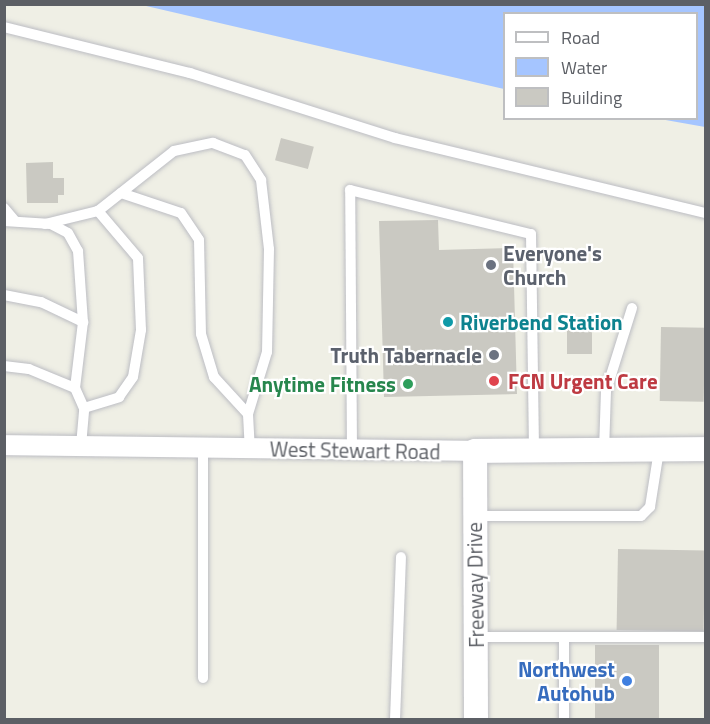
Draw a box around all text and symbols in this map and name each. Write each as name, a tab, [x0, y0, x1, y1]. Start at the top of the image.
legend	[503, 12, 698, 120]
text: Road	[561, 24, 600, 51]
text: Water	[561, 54, 607, 81]
text: Building	[561, 84, 622, 111]
place label: Everyone's Church	[503, 240, 602, 290]
marker: Everyone's Church	[484, 258, 498, 272]
place label: Riverbend Station	[460, 309, 623, 335]
marker: Riverbend Station	[441, 315, 455, 329]
place label: Truth Tabernacle	[330, 342, 482, 368]
marker: Truth Tabernacle	[487, 348, 501, 362]
place label: FCN Urgent Care	[508, 368, 658, 394]
place label: Anytime Fitness	[249, 371, 396, 397]
marker: FCN Urgent Care	[485, 372, 503, 390]
marker: Anytime Fitness	[401, 377, 415, 391]
street label: West Stewart Road	[269, 436, 441, 464]
street label: Freeway Drive	[461, 522, 489, 648]
place label: Northwest Autohub	[518, 656, 615, 706]
marker: Northwest Autohub	[620, 674, 634, 688]

